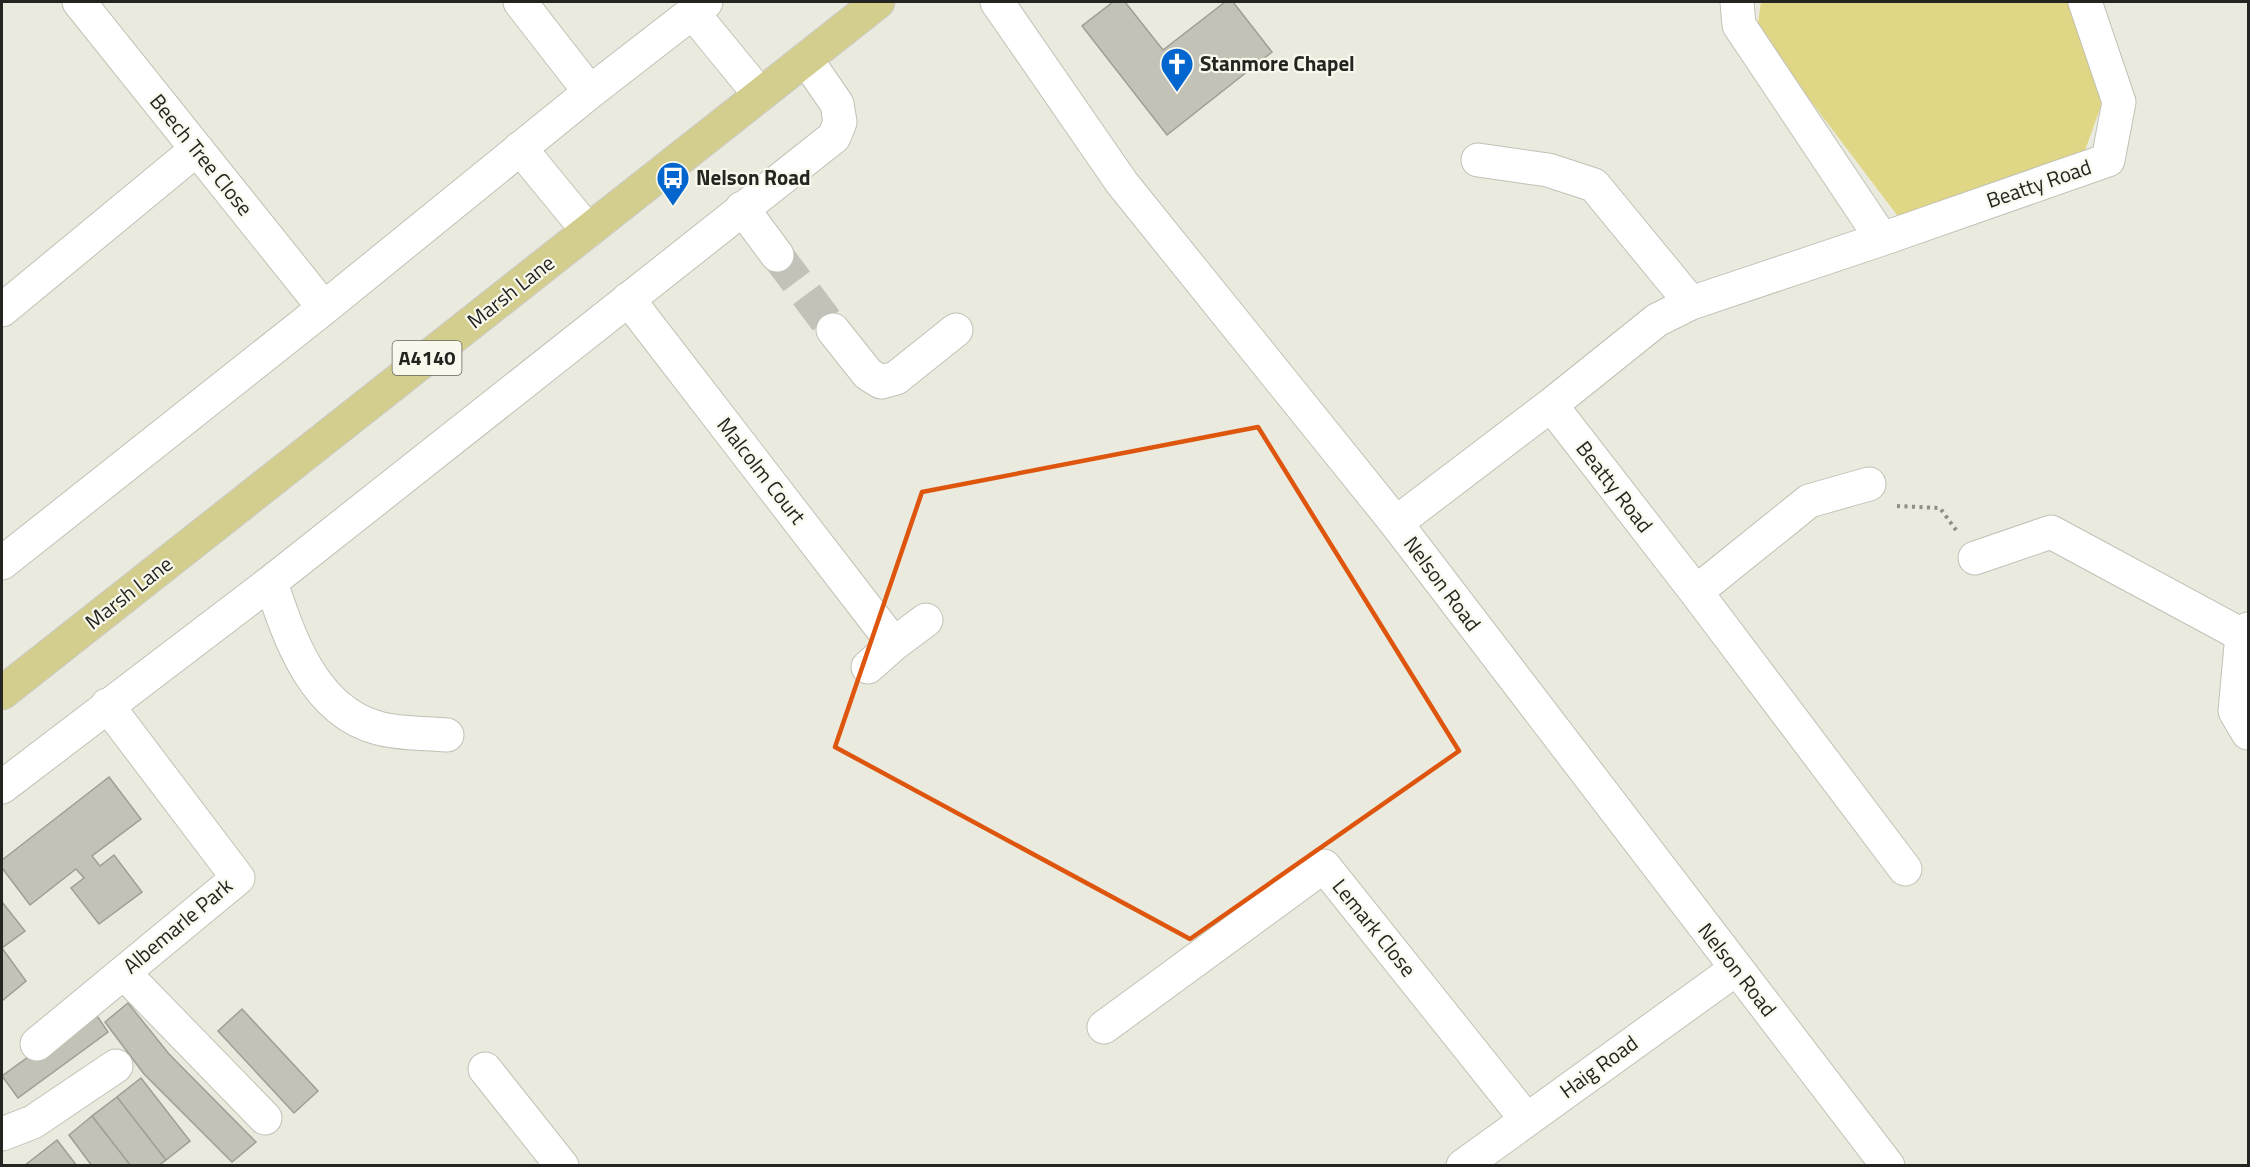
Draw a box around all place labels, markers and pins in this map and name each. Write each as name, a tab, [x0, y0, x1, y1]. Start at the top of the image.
church icon: Stanmore Chapel	[1159, 46, 1195, 93]
place label: Stanmore Chapel	[1200, 47, 1355, 79]
bus stop icon: Nelson Road	[655, 160, 691, 207]
place label: Nelson Road	[696, 161, 810, 193]

